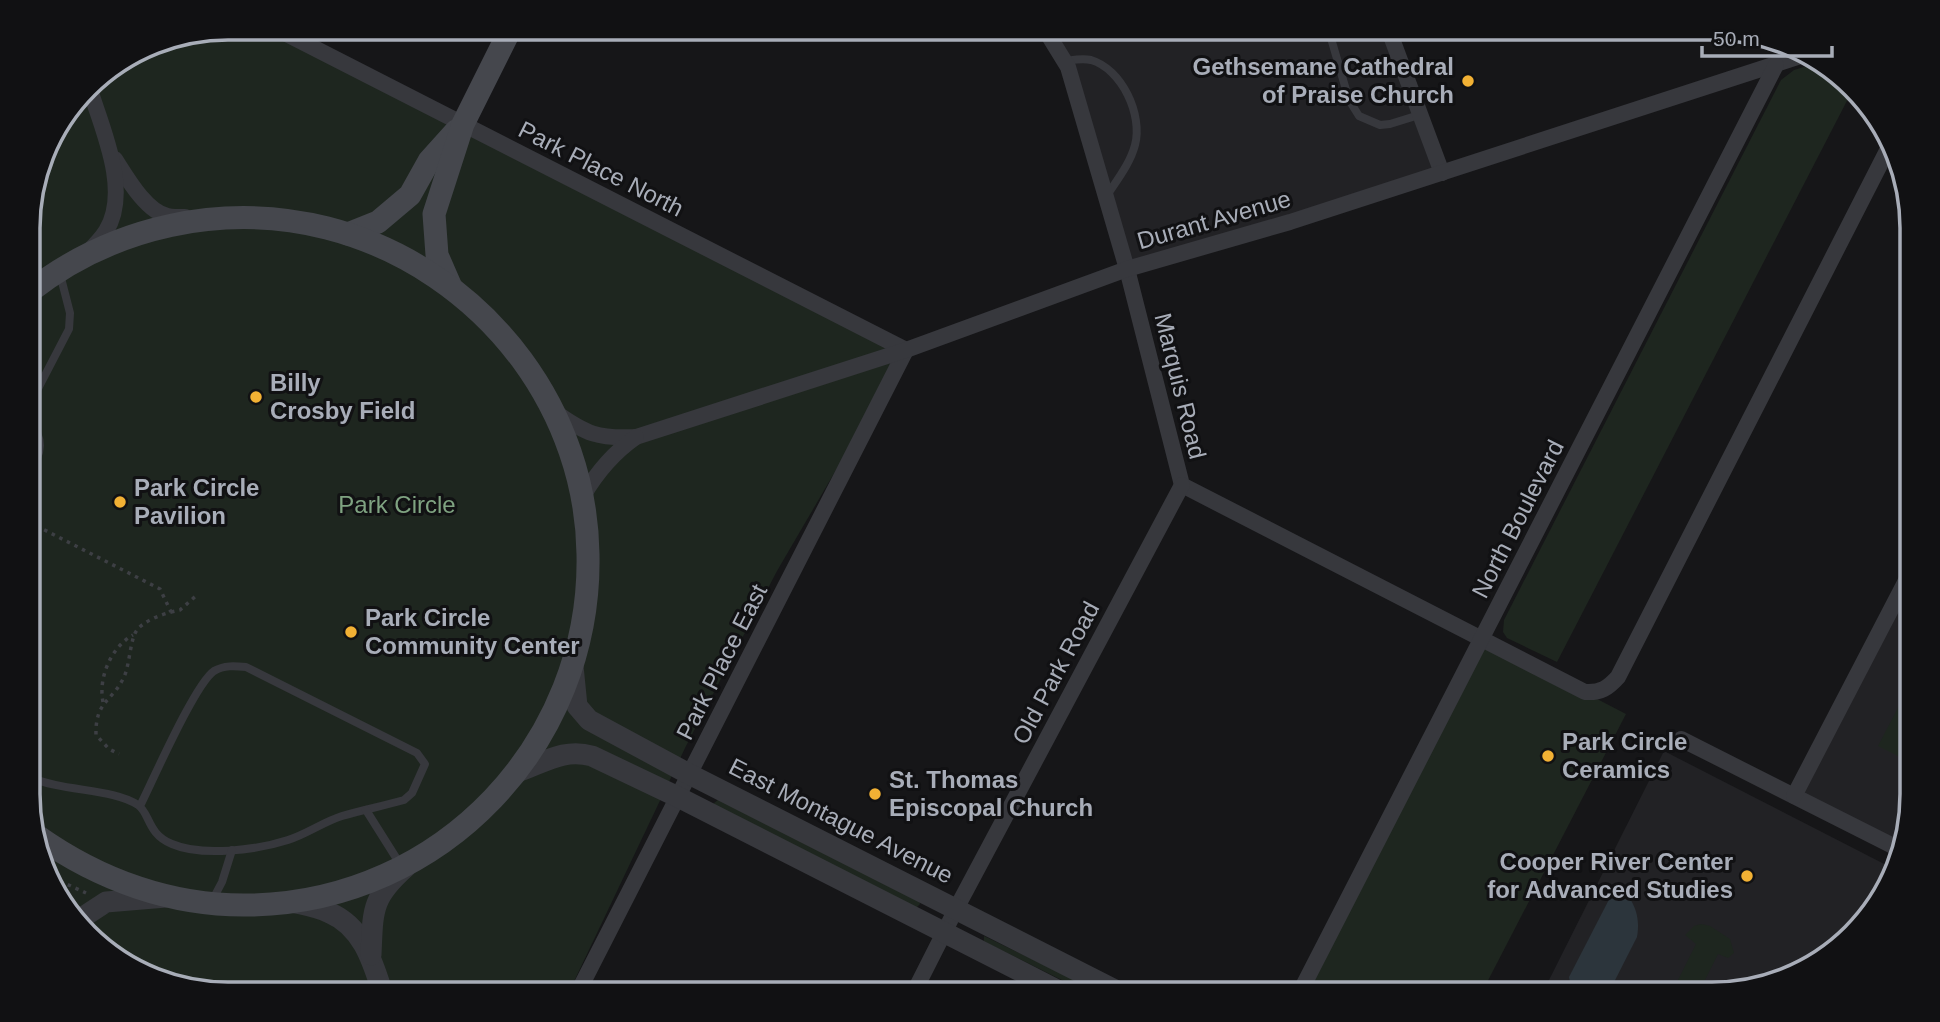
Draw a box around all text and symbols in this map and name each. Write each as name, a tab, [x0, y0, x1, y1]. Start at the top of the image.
scale bar	[1702, 14, 1832, 58]
text: 50 m	[1713, 27, 1760, 50]
place label: Gethsemane Cathedral of Praise Church	[1193, 53, 1454, 108]
marker: Gethsemane Cathedral of Praise Church	[1460, 73, 1476, 89]
street label: Park Place North	[514, 115, 688, 222]
street label: Durant Avenue	[1134, 185, 1294, 254]
street label: Marquis Road	[1149, 310, 1212, 462]
place label: Billy Crosby Field	[270, 369, 415, 424]
marker: Billy Crosby Field	[248, 389, 264, 405]
street label: North Boulevard	[1466, 435, 1569, 602]
place label: Park Circle Pavilion	[134, 474, 259, 529]
park label: Park Circle	[338, 491, 456, 518]
marker: Park Circle Pavilion	[112, 494, 128, 510]
street label: Park Place East	[671, 579, 772, 744]
street label: Old Park Road	[1007, 597, 1104, 749]
place label: Park Circle Community Center	[365, 604, 580, 659]
marker: Park Circle Community Center	[343, 624, 359, 640]
place label: Park Circle Ceramics	[1562, 728, 1687, 783]
marker: Park Circle Ceramics	[1540, 748, 1556, 764]
street label: East Montague Avenue	[725, 752, 958, 889]
place label: St. Thomas Episcopal Church	[889, 766, 1093, 821]
marker: St. Thomas Episcopal Church	[867, 786, 883, 802]
place label: Cooper River Center for Advanced Studies	[1487, 848, 1733, 903]
marker: Cooper River Center for Advanced Studies	[1739, 868, 1755, 884]

